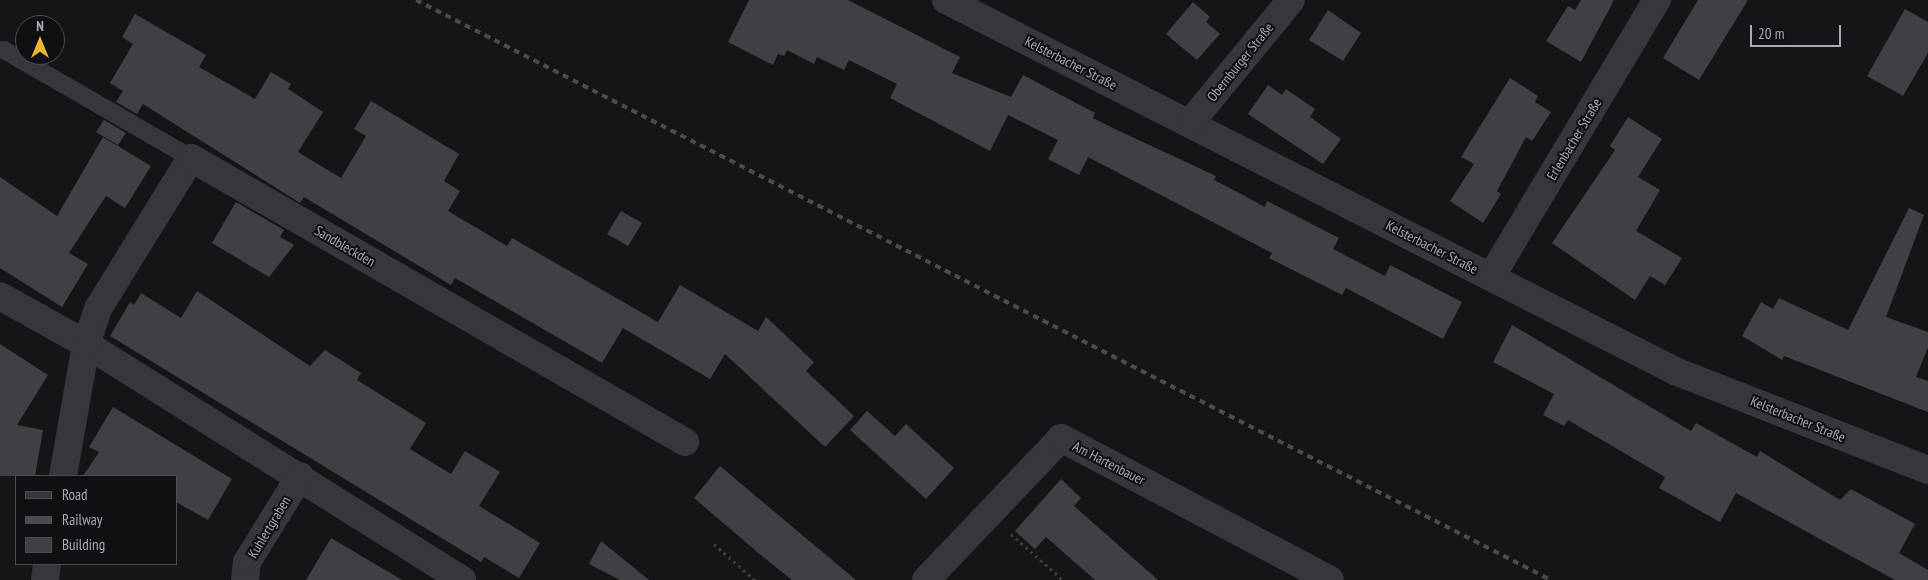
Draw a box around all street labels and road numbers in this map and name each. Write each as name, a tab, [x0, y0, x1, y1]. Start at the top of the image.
street label: Obernburger Straße	[1203, 19, 1277, 105]
street label: Kelsterbacher Straße	[1022, 33, 1120, 93]
street label: Erlenbacher Straße	[1543, 95, 1605, 183]
street label: Kelsterbacher Straße	[1383, 217, 1481, 277]
street label: Sandbleckden	[312, 222, 378, 270]
street label: Kelsterbacher Straße	[1748, 392, 1848, 446]
street label: Am Hartenbauer	[1070, 438, 1148, 488]
street label: Kuhlertgraben	[244, 493, 294, 561]

